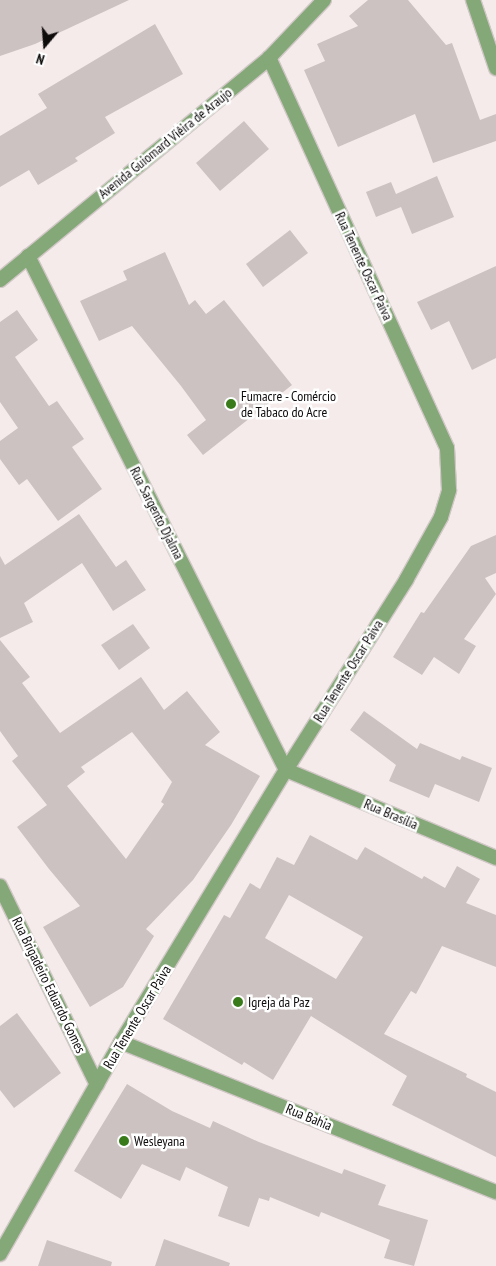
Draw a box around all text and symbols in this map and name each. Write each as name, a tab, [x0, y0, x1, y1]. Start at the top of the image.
north arrow	[20, 20, 70, 70]
text: N	[34, 50, 47, 69]
street label: Avenida Guiomard Viêira de Araujo	[95, 84, 235, 202]
street label: Rua Tenente Oscar Paiva	[331, 209, 397, 323]
place label: Fumacre - Comércio de Tabaco do Acre	[241, 388, 337, 421]
marker: Fumacre - Comércio de Tabaco do Acre	[225, 398, 237, 410]
street label: Rua Sargento Djalma	[126, 464, 188, 562]
street label: Rua Tenente Oscar Paiva	[310, 617, 386, 725]
street label: Rua Brasília	[361, 795, 421, 833]
street label: Rua Brigadeiro Eduardo Gomes	[9, 914, 89, 1056]
street label: Rua Tenente Oscar Paiva	[99, 962, 175, 1072]
place label: Igreja da Paz	[248, 994, 310, 1010]
marker: Igreja da Paz	[232, 996, 244, 1008]
street label: Rua Bahia	[283, 1100, 335, 1134]
place label: Wesleyana	[134, 1133, 185, 1149]
marker: Wesleyana	[118, 1135, 130, 1147]

